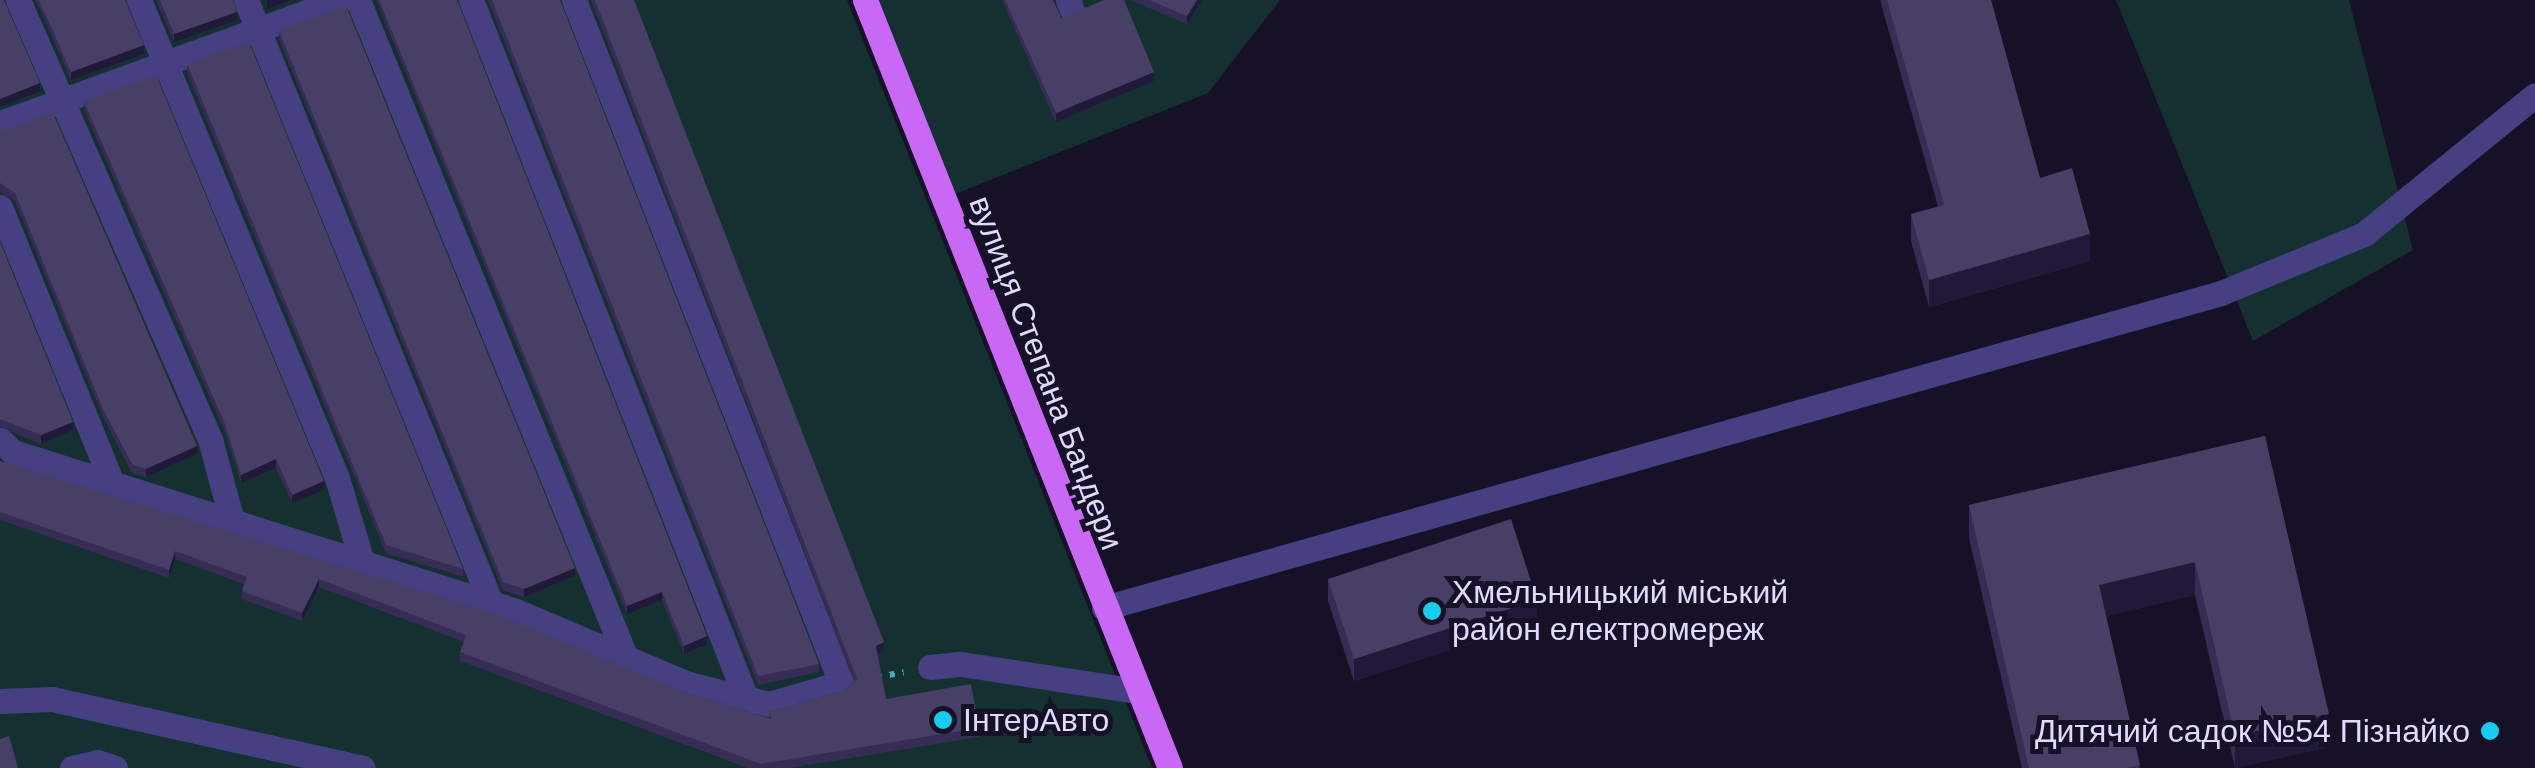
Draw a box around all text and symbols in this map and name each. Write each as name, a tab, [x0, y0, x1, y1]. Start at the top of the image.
street label: вулиця Степана Бандери	[961, 191, 1131, 555]
place label: Хмельницький міський район електромереж	[1452, 574, 1788, 649]
marker: Хмельницький міський район електромереж	[1421, 600, 1443, 622]
place label: ІнтерАвто	[963, 701, 1109, 739]
marker: ІнтерАвто	[932, 709, 954, 731]
place label: Дитячий садок №54 Пізнайко	[2035, 712, 2470, 750]
marker: Дитячий садок №54 Пізнайко	[2479, 720, 2501, 742]

